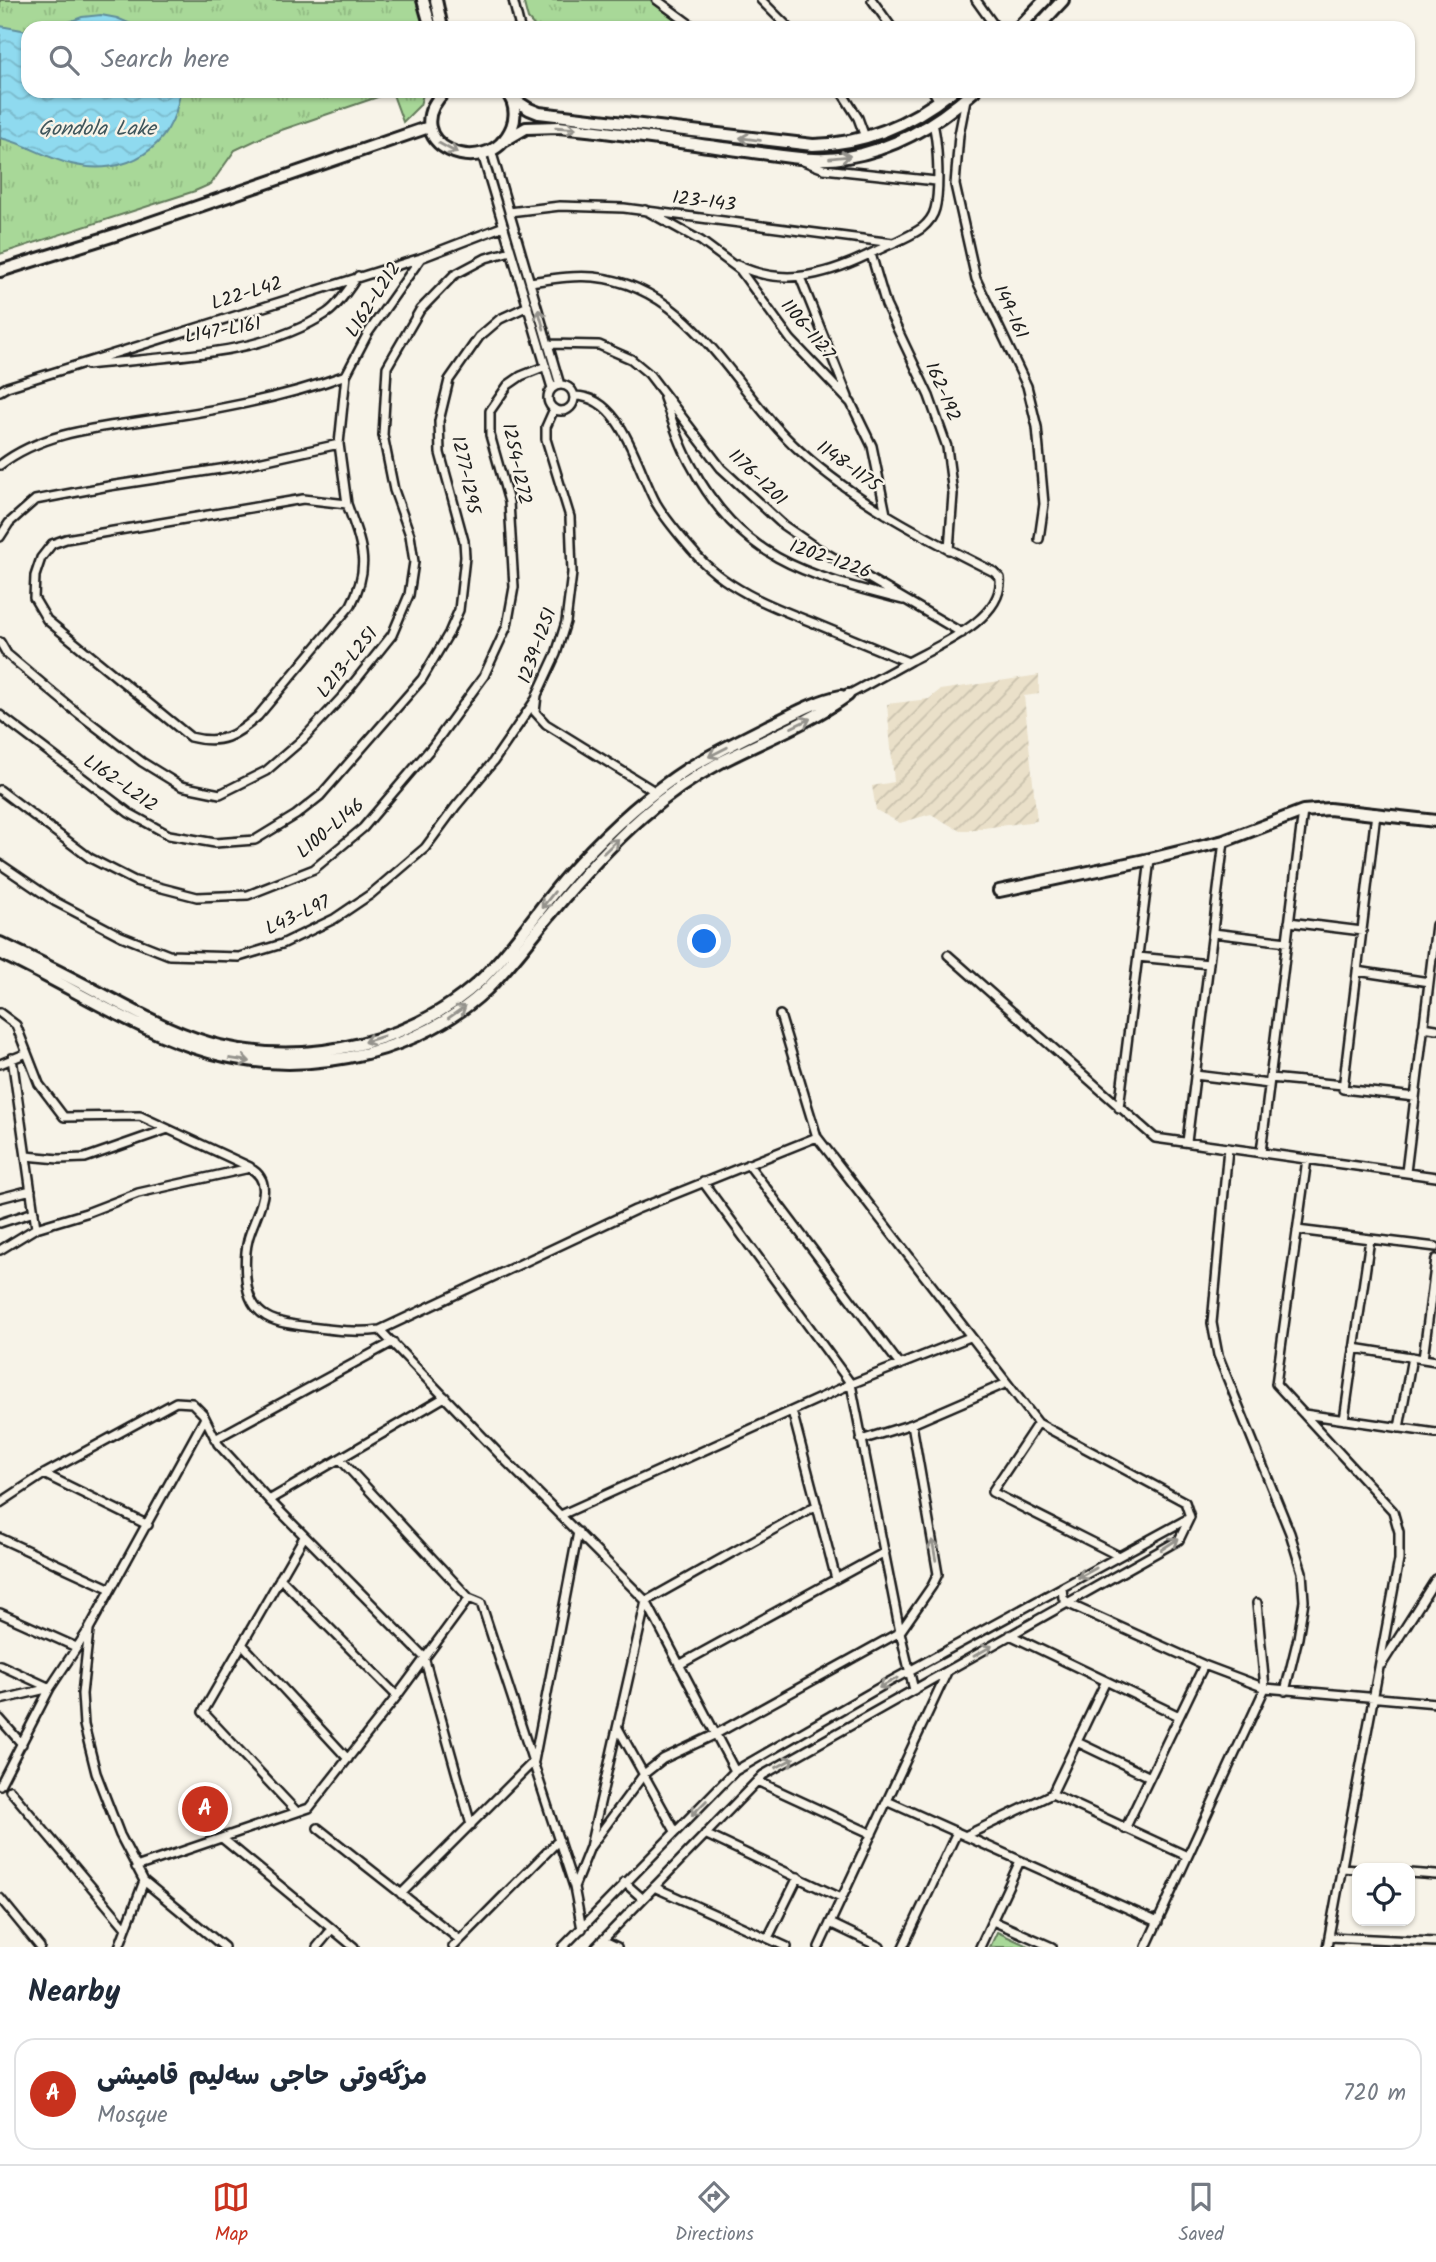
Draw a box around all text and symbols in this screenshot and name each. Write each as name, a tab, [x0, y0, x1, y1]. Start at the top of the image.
search box	[21, 21, 1415, 98]
text: Search here	[101, 39, 229, 81]
icon: search	[45, 41, 83, 79]
water label: Gondola Lake	[38, 113, 158, 146]
one-way arrow	[554, 122, 577, 135]
one-way arrow	[739, 132, 762, 145]
one-way arrow	[438, 141, 458, 155]
one-way arrow	[829, 151, 851, 164]
street label: I23-I43	[671, 183, 738, 221]
street label: L162-L212	[338, 256, 410, 344]
street label: L22-L42	[208, 269, 286, 319]
street label: I49-I61	[984, 280, 1036, 344]
street label: I106-I127	[772, 293, 843, 368]
one-way arrow	[533, 308, 546, 330]
street label: L147-L161	[182, 310, 264, 352]
street label: I62-I92	[916, 357, 968, 427]
street label: I254-I272	[493, 420, 539, 508]
street label: I277-I295	[442, 433, 488, 519]
street label: I148-I175	[810, 433, 888, 502]
street label: I176-I201	[721, 442, 793, 514]
street label: I202-I226	[785, 532, 875, 588]
street label: I239-I251	[510, 604, 566, 688]
street label: L213-L251	[310, 621, 386, 705]
one-way arrow	[790, 716, 811, 730]
one-way arrow	[708, 746, 729, 759]
street label: L162-L212	[77, 747, 163, 821]
street label: L100-L146	[290, 791, 372, 867]
one-way arrow	[602, 838, 619, 855]
street label: L43-L97	[260, 887, 337, 944]
one-way arrow	[540, 890, 555, 908]
your location	[687, 924, 721, 958]
one-way arrow	[447, 1005, 466, 1019]
one-way arrow	[363, 1033, 385, 1046]
one-way arrow	[228, 1054, 251, 1067]
one-way arrow	[1159, 1537, 1179, 1551]
one-way arrow	[927, 1539, 941, 1562]
one-way arrow	[1077, 1567, 1098, 1581]
one-way arrow	[972, 1644, 992, 1658]
one-way arrow	[878, 1676, 898, 1690]
one-way arrow	[774, 1756, 794, 1770]
pin: A	[182, 1783, 228, 1835]
one-way arrow	[690, 1799, 707, 1816]
map controls	[1352, 1863, 1415, 1926]
button: locate	[1352, 1863, 1415, 1926]
text: Nearby	[28, 1969, 120, 2017]
text: مزگەوتی حاجی سەلیم قامیشی	[97, 2056, 427, 2098]
text: A	[46, 2076, 60, 2112]
text: 720 m	[1343, 2076, 1406, 2112]
text: Mosque	[97, 2098, 168, 2134]
tab: Map	[212, 2178, 250, 2250]
tab: Directions	[675, 2178, 754, 2250]
tab: Saved	[1179, 2178, 1224, 2250]

